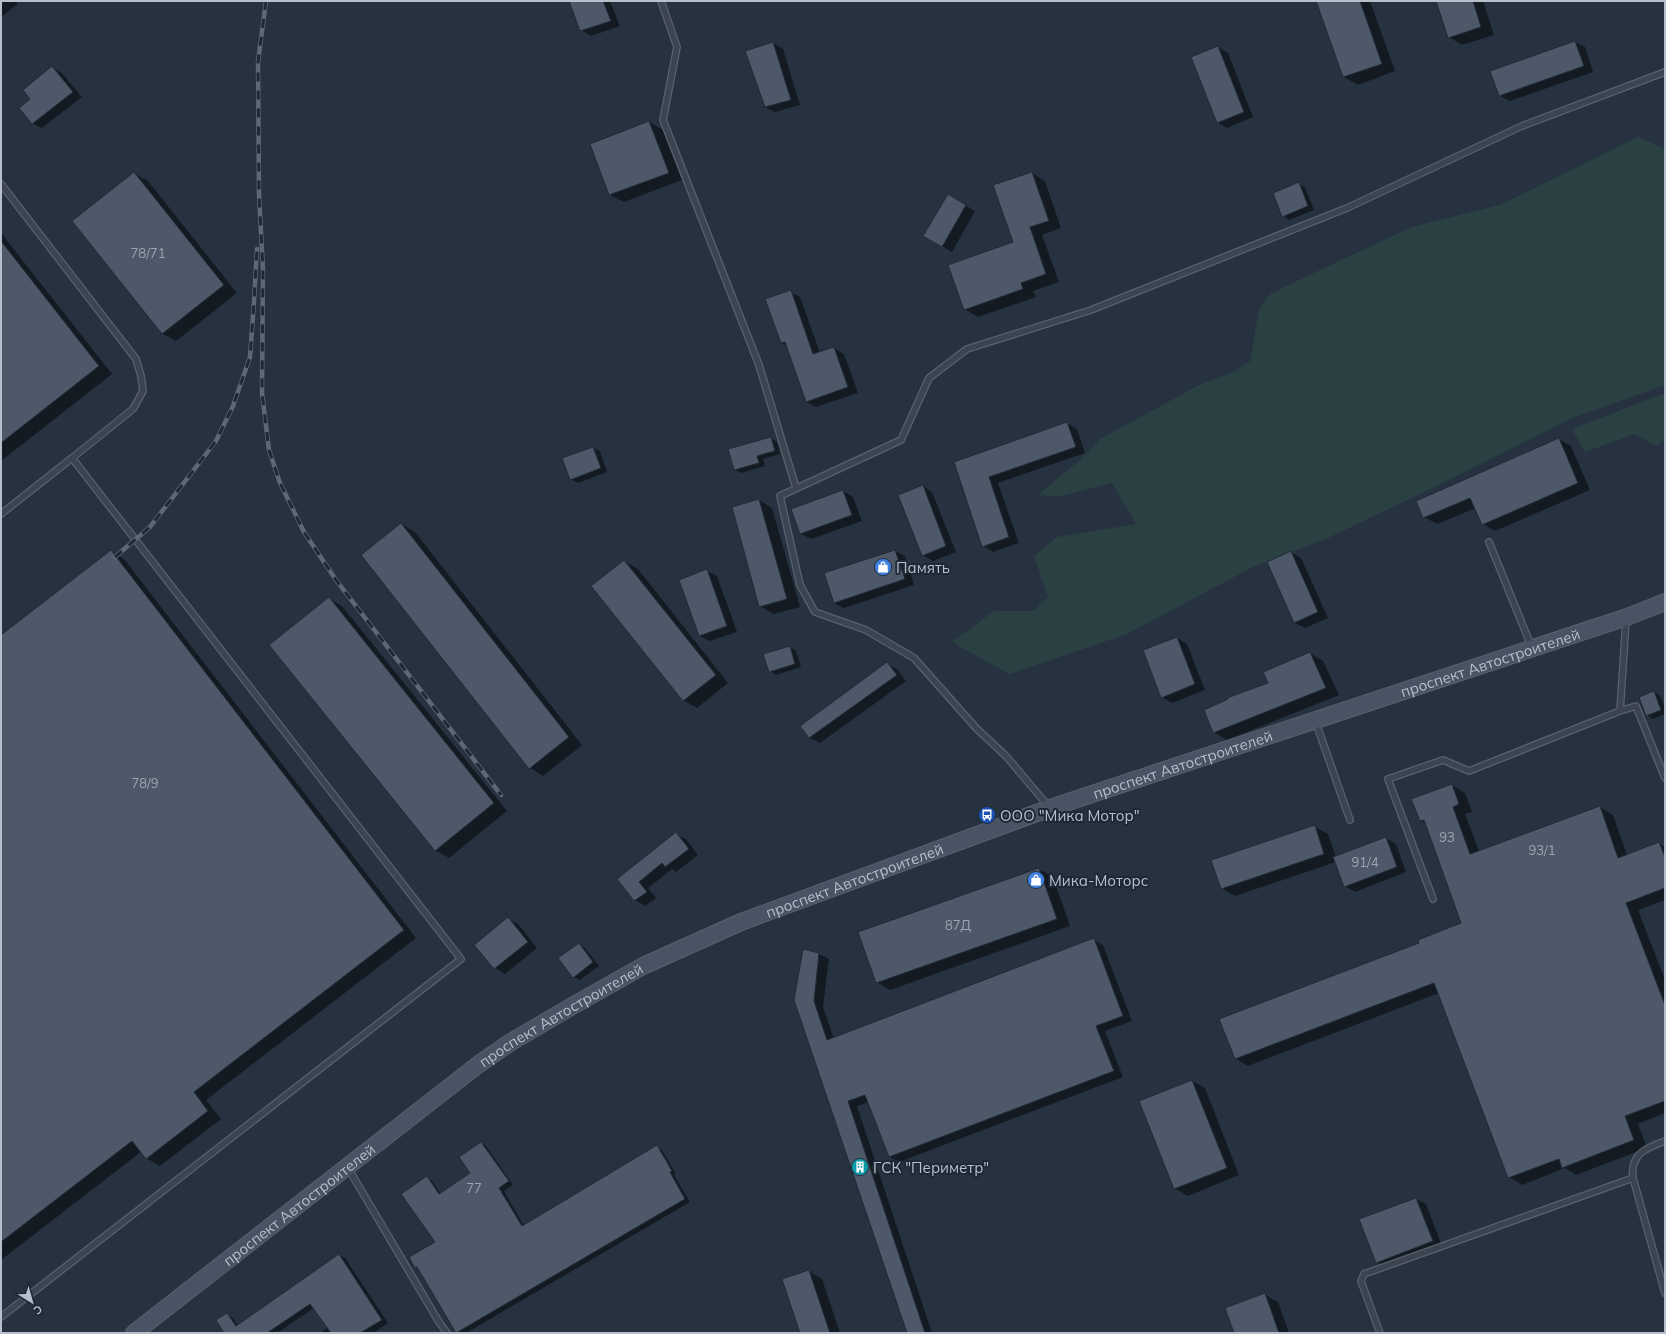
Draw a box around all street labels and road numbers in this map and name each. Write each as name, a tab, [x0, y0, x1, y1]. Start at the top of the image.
street label: проспект Автостроителей	[1398, 624, 1582, 701]
street label: проспект Автостроителей	[1090, 726, 1275, 803]
street label: проспект Автостроителей	[763, 839, 946, 922]
street label: проспект Автостроителей	[475, 959, 646, 1071]
street label: проспект Автостроителей	[219, 1139, 379, 1270]

